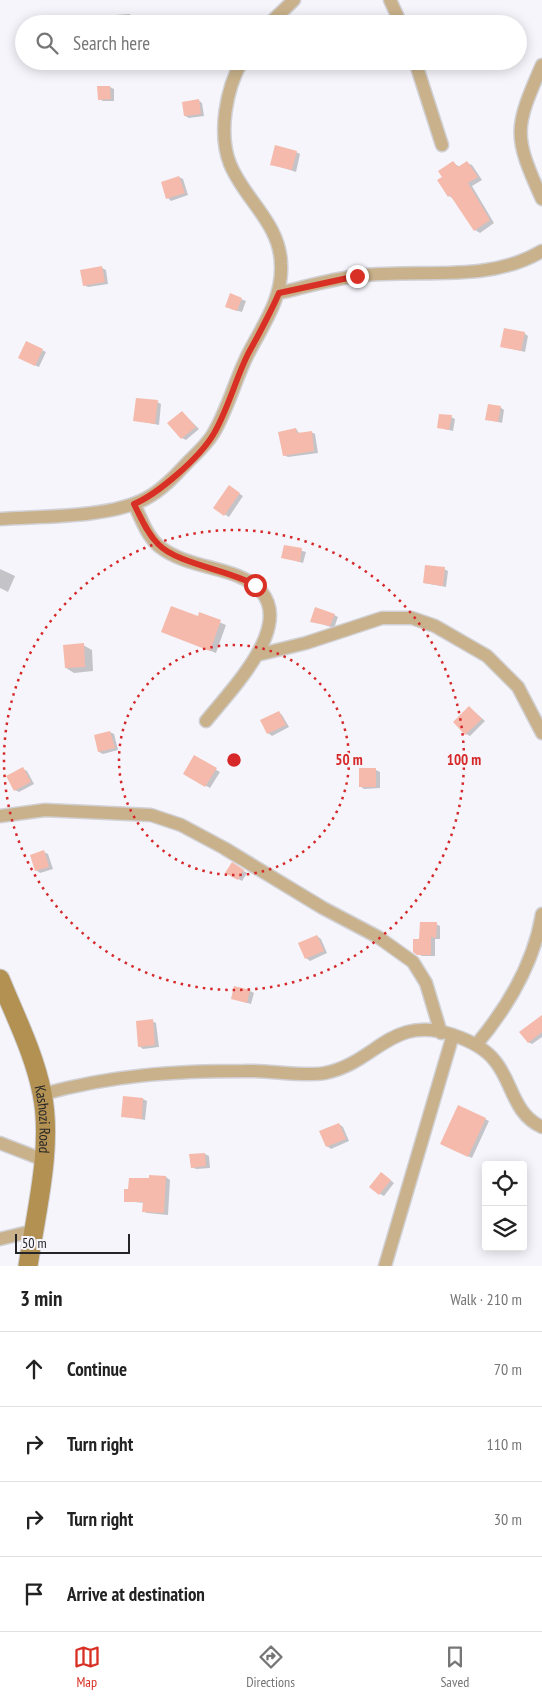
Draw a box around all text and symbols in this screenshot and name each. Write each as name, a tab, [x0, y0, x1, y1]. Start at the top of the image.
search box	[15, 15, 527, 70]
icon: search	[33, 29, 61, 57]
text: Search here	[73, 31, 150, 55]
route end	[346, 265, 369, 288]
route start	[244, 574, 267, 597]
text: 50 m	[335, 750, 363, 769]
text: 100 m	[447, 750, 481, 769]
centre of rings	[225, 751, 243, 769]
street label: Kashozi Road	[31, 1083, 55, 1154]
map controls	[482, 1161, 527, 1251]
button: locate	[482, 1161, 527, 1206]
button: layers	[482, 1206, 527, 1251]
scale bar	[15, 1231, 130, 1254]
text: 50 m	[22, 1234, 47, 1252]
text: 3 min	[20, 1285, 62, 1312]
text: Walk · 210 m	[450, 1289, 522, 1309]
icon: ahead	[20, 1355, 48, 1383]
text: Continue	[67, 1357, 127, 1381]
text: 70 m	[494, 1359, 522, 1379]
icon: right	[20, 1430, 48, 1458]
text: Turn right	[67, 1432, 133, 1456]
text: 110 m	[487, 1434, 522, 1454]
icon: right	[20, 1505, 48, 1533]
text: Turn right	[67, 1507, 133, 1531]
text: 30 m	[494, 1509, 522, 1529]
icon: arrive	[20, 1580, 48, 1608]
text: Arrive at destination	[67, 1582, 205, 1606]
tab: Map	[73, 1643, 101, 1691]
tab: Directions	[246, 1643, 295, 1691]
tab: Saved	[440, 1643, 469, 1691]

